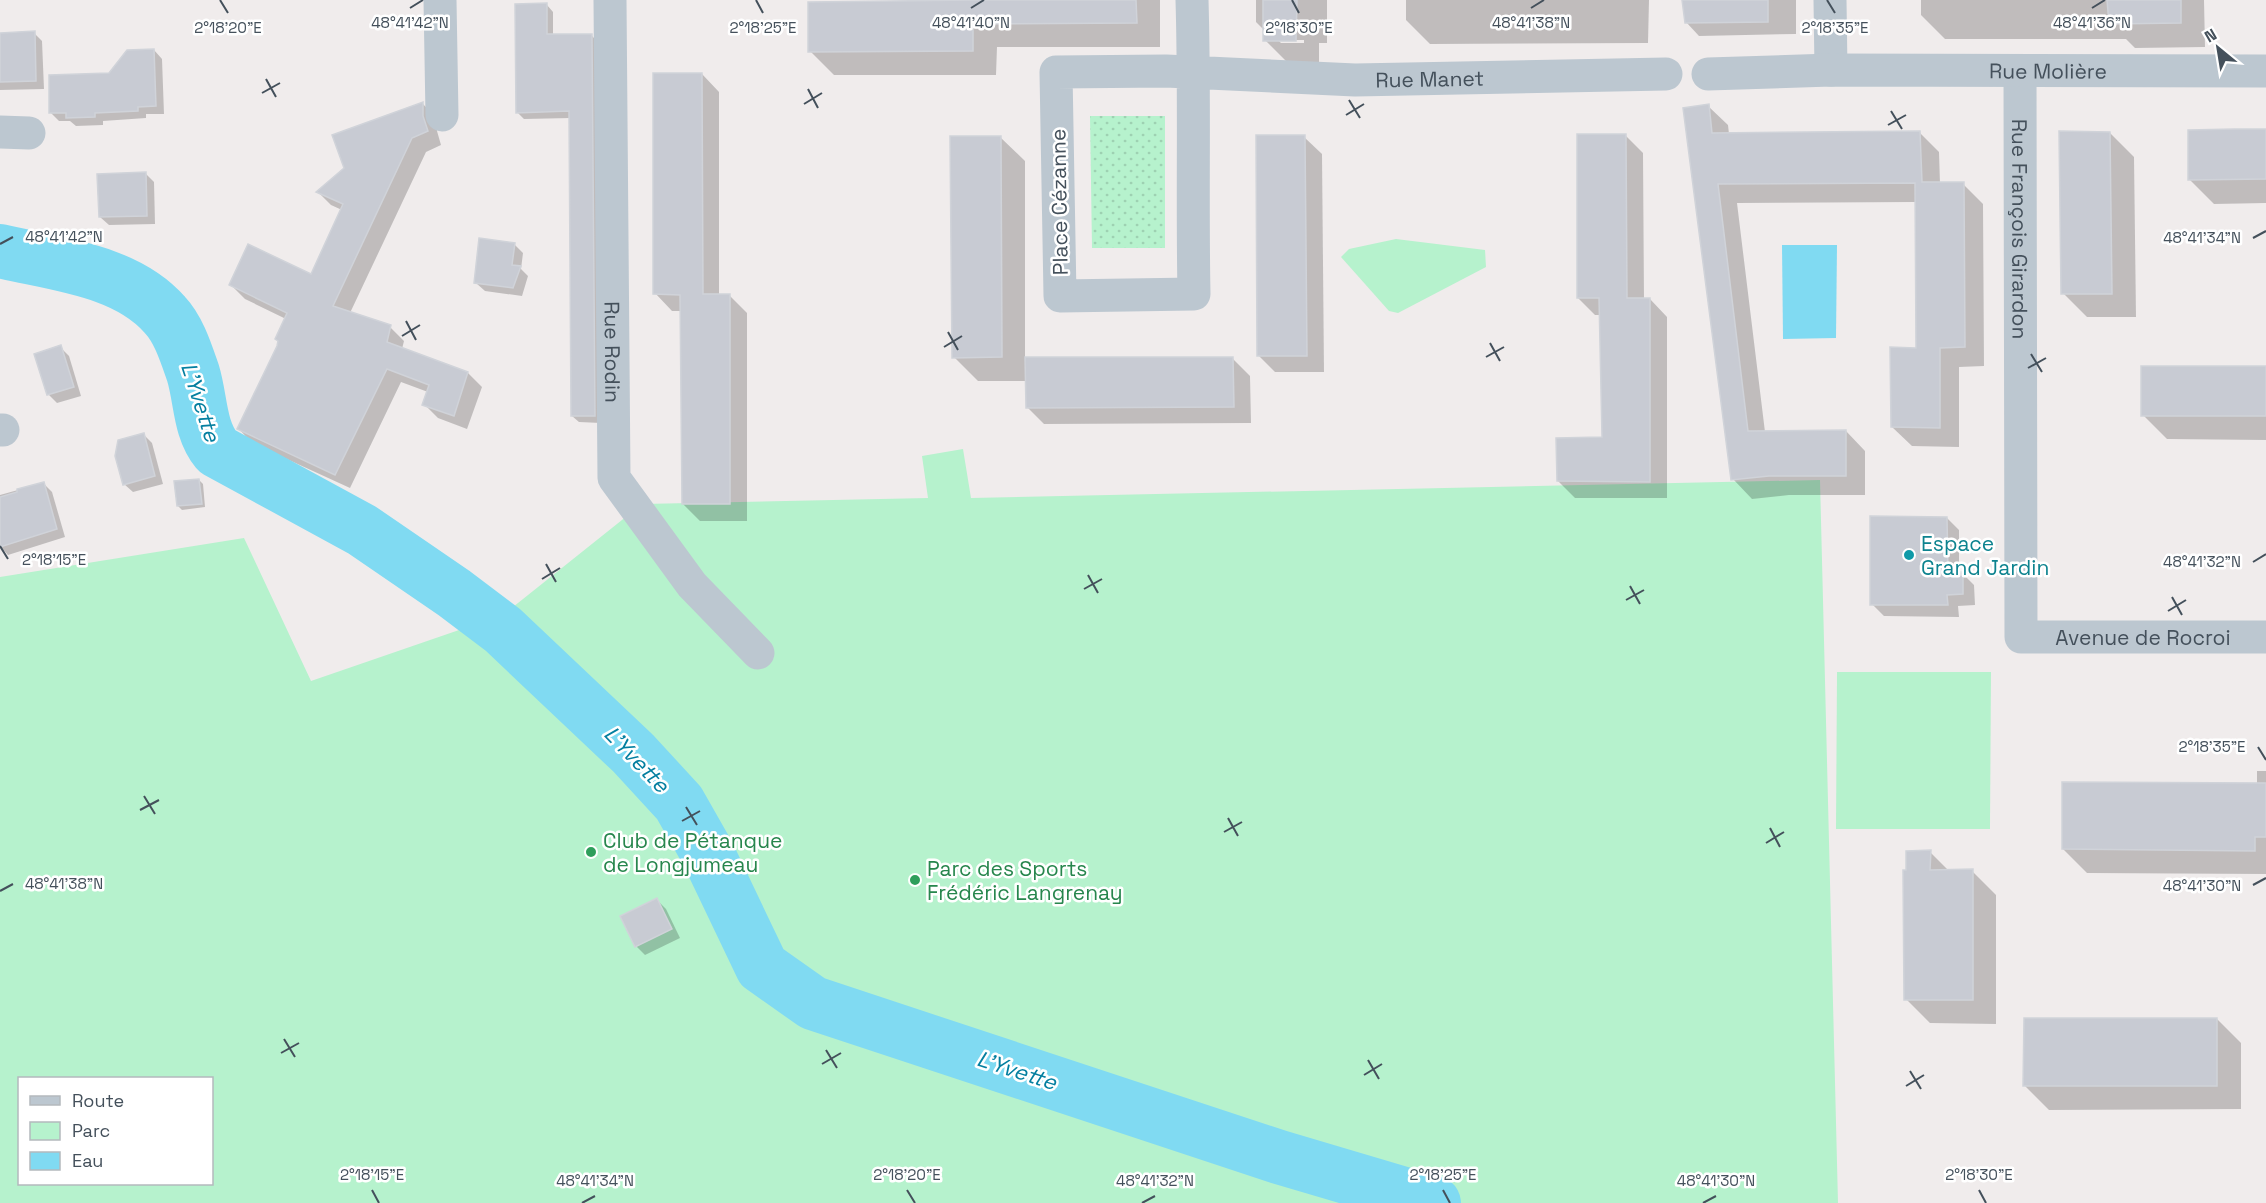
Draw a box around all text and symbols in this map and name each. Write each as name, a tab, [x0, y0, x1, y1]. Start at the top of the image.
text: 48°41'42"N	[371, 13, 449, 32]
text: 48°41'40"N	[932, 13, 1010, 32]
text: 48°41'38"N	[1492, 13, 1570, 32]
text: 48°41'36"N	[2053, 13, 2131, 32]
text: 2°18'20"E	[194, 18, 262, 37]
text: 2°18'25"E	[730, 18, 797, 37]
text: 2°18'30"E	[1265, 18, 1333, 37]
text: 2°18'35"E	[1801, 18, 1869, 37]
north arrow	[2188, 18, 2248, 78]
text: N	[2201, 24, 2221, 47]
street label: Rue Molière	[1989, 57, 2107, 84]
street label: Rue Manet	[1375, 64, 1484, 93]
street label: Rue François Girardon	[2007, 119, 2034, 339]
street label: Place Cézanne	[1044, 128, 1074, 276]
text: 48°41'42"N	[25, 227, 103, 246]
text: 48°41'34"N	[2163, 228, 2241, 247]
street label: Rue Rodin	[599, 301, 627, 403]
water label: L'Yvette	[175, 359, 227, 446]
place label: Espace Grand Jardin	[1921, 530, 2049, 581]
marker: Espace Grand Jardin	[1902, 548, 1916, 562]
text: 2°18'15"E	[22, 550, 86, 569]
text: 48°41'32"N	[2163, 552, 2241, 571]
street label: Avenue de Rocroi	[2055, 624, 2231, 651]
water label: L'Yvette	[598, 720, 676, 799]
text: 2°18'35"E	[2178, 737, 2246, 756]
place label: Club de Pétanque de Longjumeau	[603, 827, 782, 878]
marker: Club de Pétanque de Longjumeau	[584, 845, 598, 859]
place label: Parc des Sports Frédéric Langrenay	[927, 855, 1123, 906]
marker: Parc des Sports Frédéric Langrenay	[908, 873, 922, 887]
text: 48°41'38"N	[25, 874, 103, 893]
text: 48°41'30"N	[2163, 876, 2241, 895]
water label: L'Yvette	[974, 1044, 1061, 1096]
legend	[18, 1077, 213, 1185]
text: Route	[72, 1089, 124, 1112]
text: Parc	[72, 1119, 110, 1142]
text: Eau	[72, 1149, 103, 1172]
text: 2°18'15"E	[340, 1165, 404, 1184]
text: 2°18'20"E	[873, 1165, 941, 1184]
text: 2°18'25"E	[1410, 1165, 1477, 1184]
text: 2°18'30"E	[1945, 1165, 2013, 1184]
text: 48°41'34"N	[556, 1171, 634, 1190]
text: 48°41'32"N	[1116, 1171, 1194, 1190]
text: 48°41'30"N	[1677, 1171, 1755, 1190]

